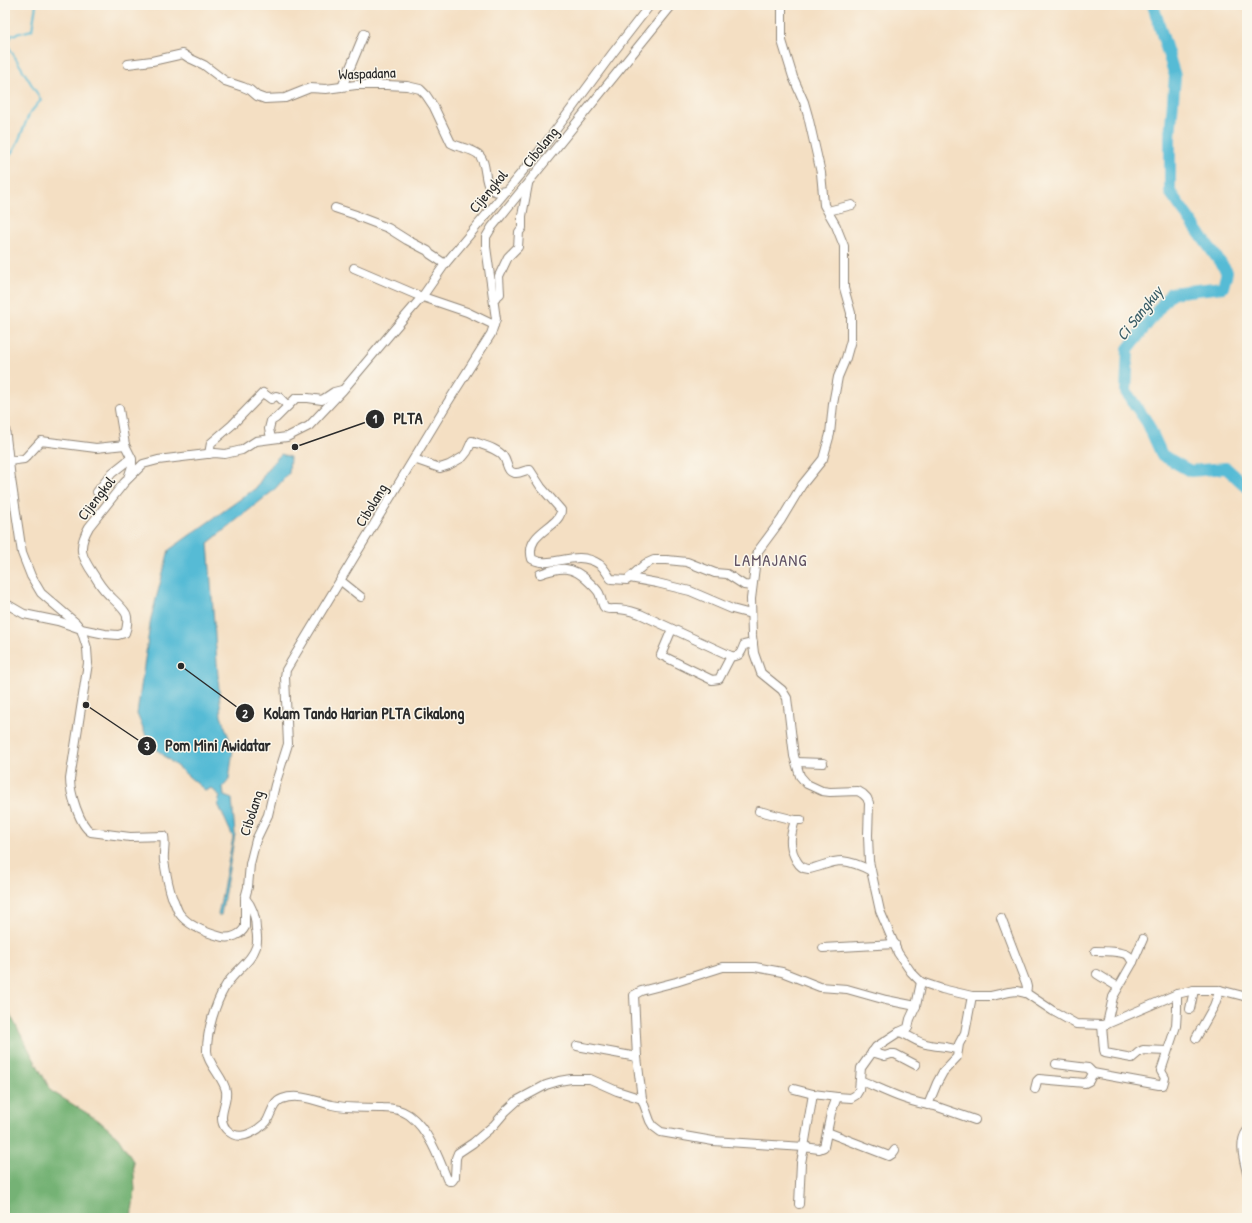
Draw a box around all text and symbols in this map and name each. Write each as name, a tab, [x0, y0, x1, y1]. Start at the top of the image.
street label: Waspadana	[338, 61, 396, 84]
street label: Cibolang	[517, 122, 563, 172]
street label: Cijengkol	[464, 165, 512, 217]
water label: Ci Sangkuy	[1111, 279, 1169, 345]
callout: PLTA	[365, 405, 430, 433]
text: PLTA	[394, 407, 423, 429]
text: 1	[373, 410, 378, 427]
street label: Cijengkol	[72, 472, 120, 524]
street label: Cibolang	[350, 479, 392, 531]
district label: LAMAJANG	[735, 548, 807, 571]
callout: Kolam Tando Harian PLTA Cikalong	[235, 699, 472, 727]
text: Kolam Tando Harian PLTA Cikalong	[264, 702, 464, 725]
text: 2	[242, 705, 248, 722]
callout: Pom Mini Awidatar	[137, 732, 279, 760]
text: Pom Mini Awidatar	[165, 734, 272, 756]
text: 3	[144, 737, 150, 754]
street label: Cibolang	[234, 787, 268, 839]

